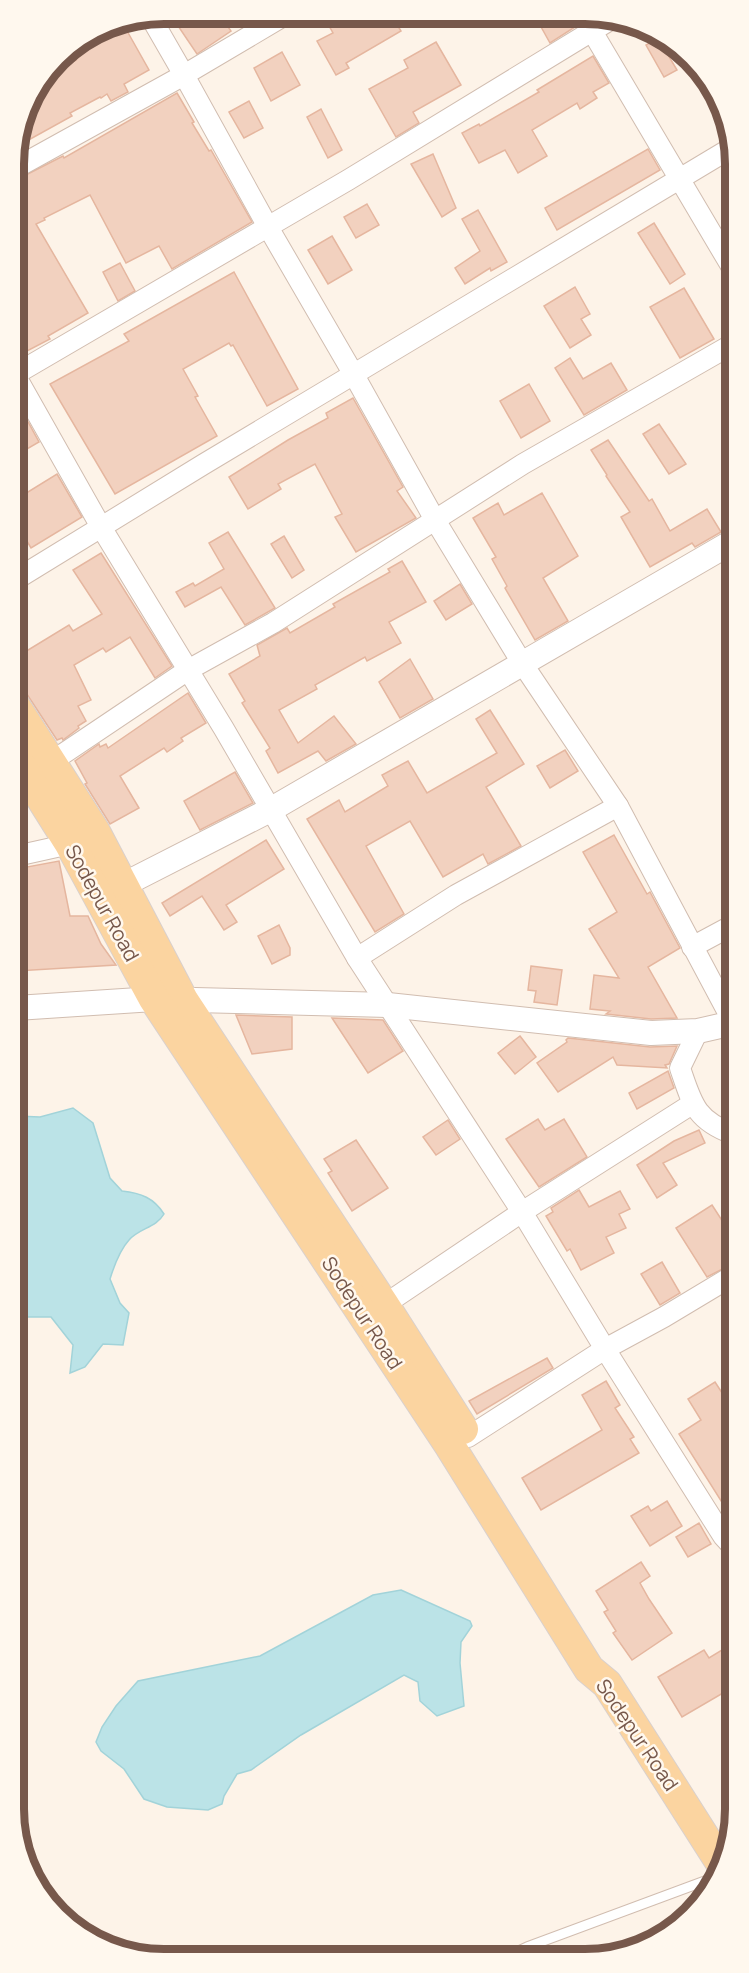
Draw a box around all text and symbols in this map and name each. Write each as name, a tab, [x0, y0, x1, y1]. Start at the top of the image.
street label: Sodepur Road	[59, 839, 146, 966]
street label: Sodepur Road	[316, 1251, 409, 1374]
street label: Sodepur Road	[590, 1673, 685, 1796]

